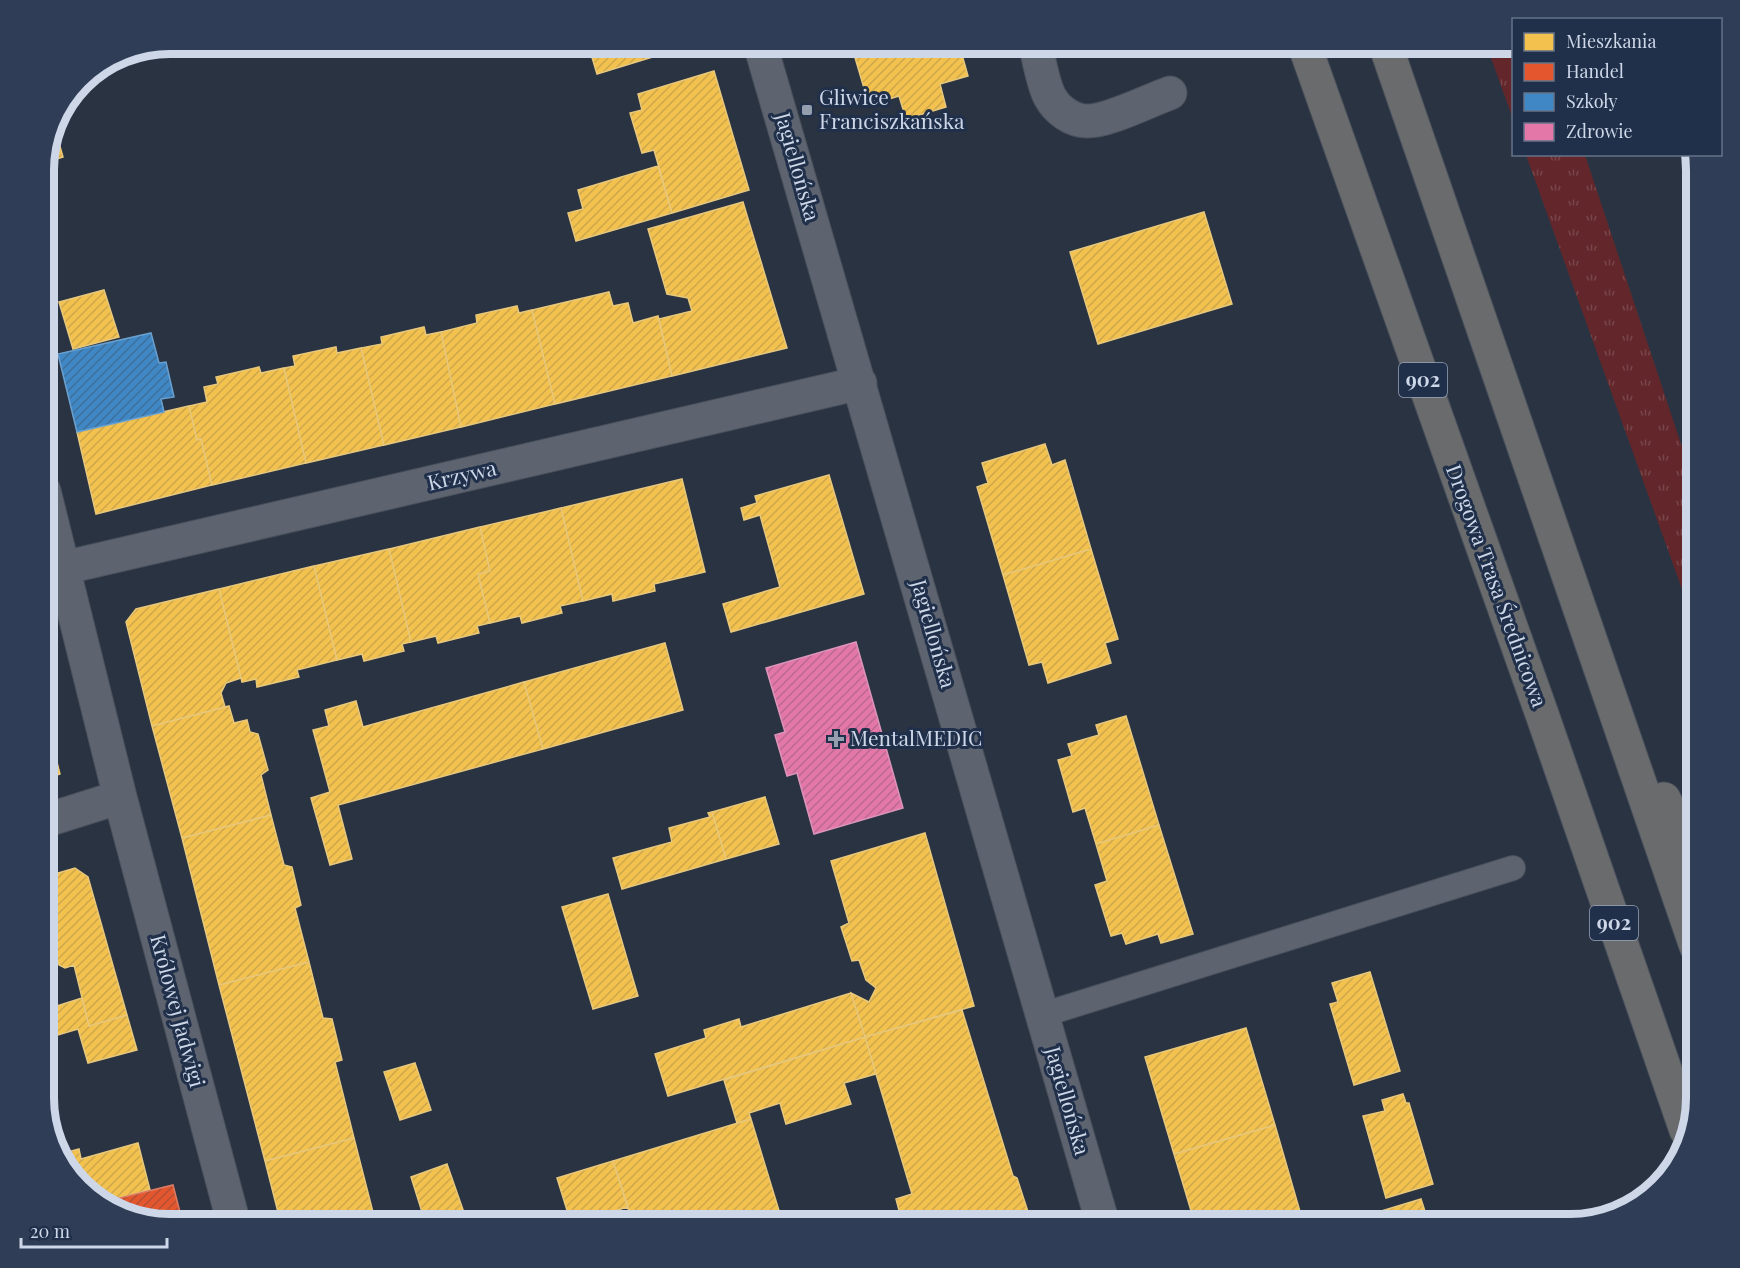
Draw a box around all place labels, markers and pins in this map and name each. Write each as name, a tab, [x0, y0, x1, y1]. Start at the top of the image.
place label: Gliwice Franciszkańska	[819, 82, 965, 134]
marker: Gliwice Franciszkańska	[800, 103, 814, 117]
place label: MentalMEDIC	[850, 723, 982, 751]
marker: MentalMEDIC	[827, 730, 845, 748]

